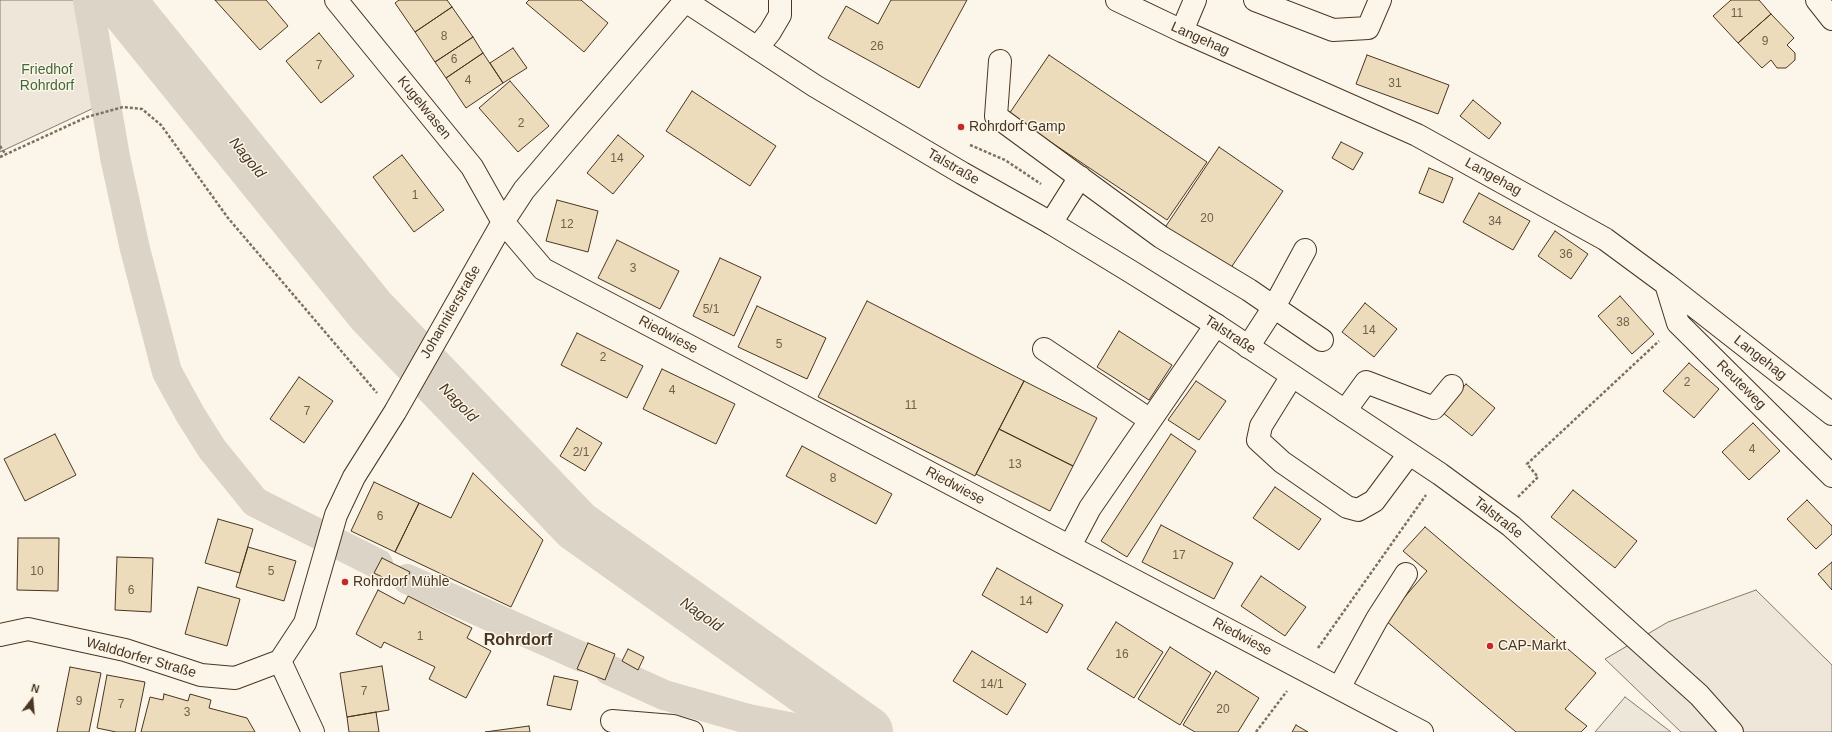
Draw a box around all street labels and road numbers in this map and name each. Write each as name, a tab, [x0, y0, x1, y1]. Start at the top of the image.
street label: Langehag	[1168, 19, 1232, 59]
street label: Kugelwasen	[393, 73, 455, 143]
street label: Talstraße	[924, 145, 982, 189]
street label: Langehag	[1462, 155, 1524, 199]
street label: Johanniterstraße	[417, 262, 485, 362]
street label: Riedwiese	[636, 312, 700, 358]
street label: Talstraße	[1201, 312, 1259, 358]
street label: Langehag	[1730, 332, 1790, 384]
street label: Reuteweg	[1713, 357, 1769, 413]
street label: Riedwiese	[923, 463, 987, 509]
street label: Talstraße	[1470, 494, 1526, 542]
street label: Riedwiese	[1210, 614, 1274, 660]
street label: Walddorfer Straße	[84, 634, 198, 682]

